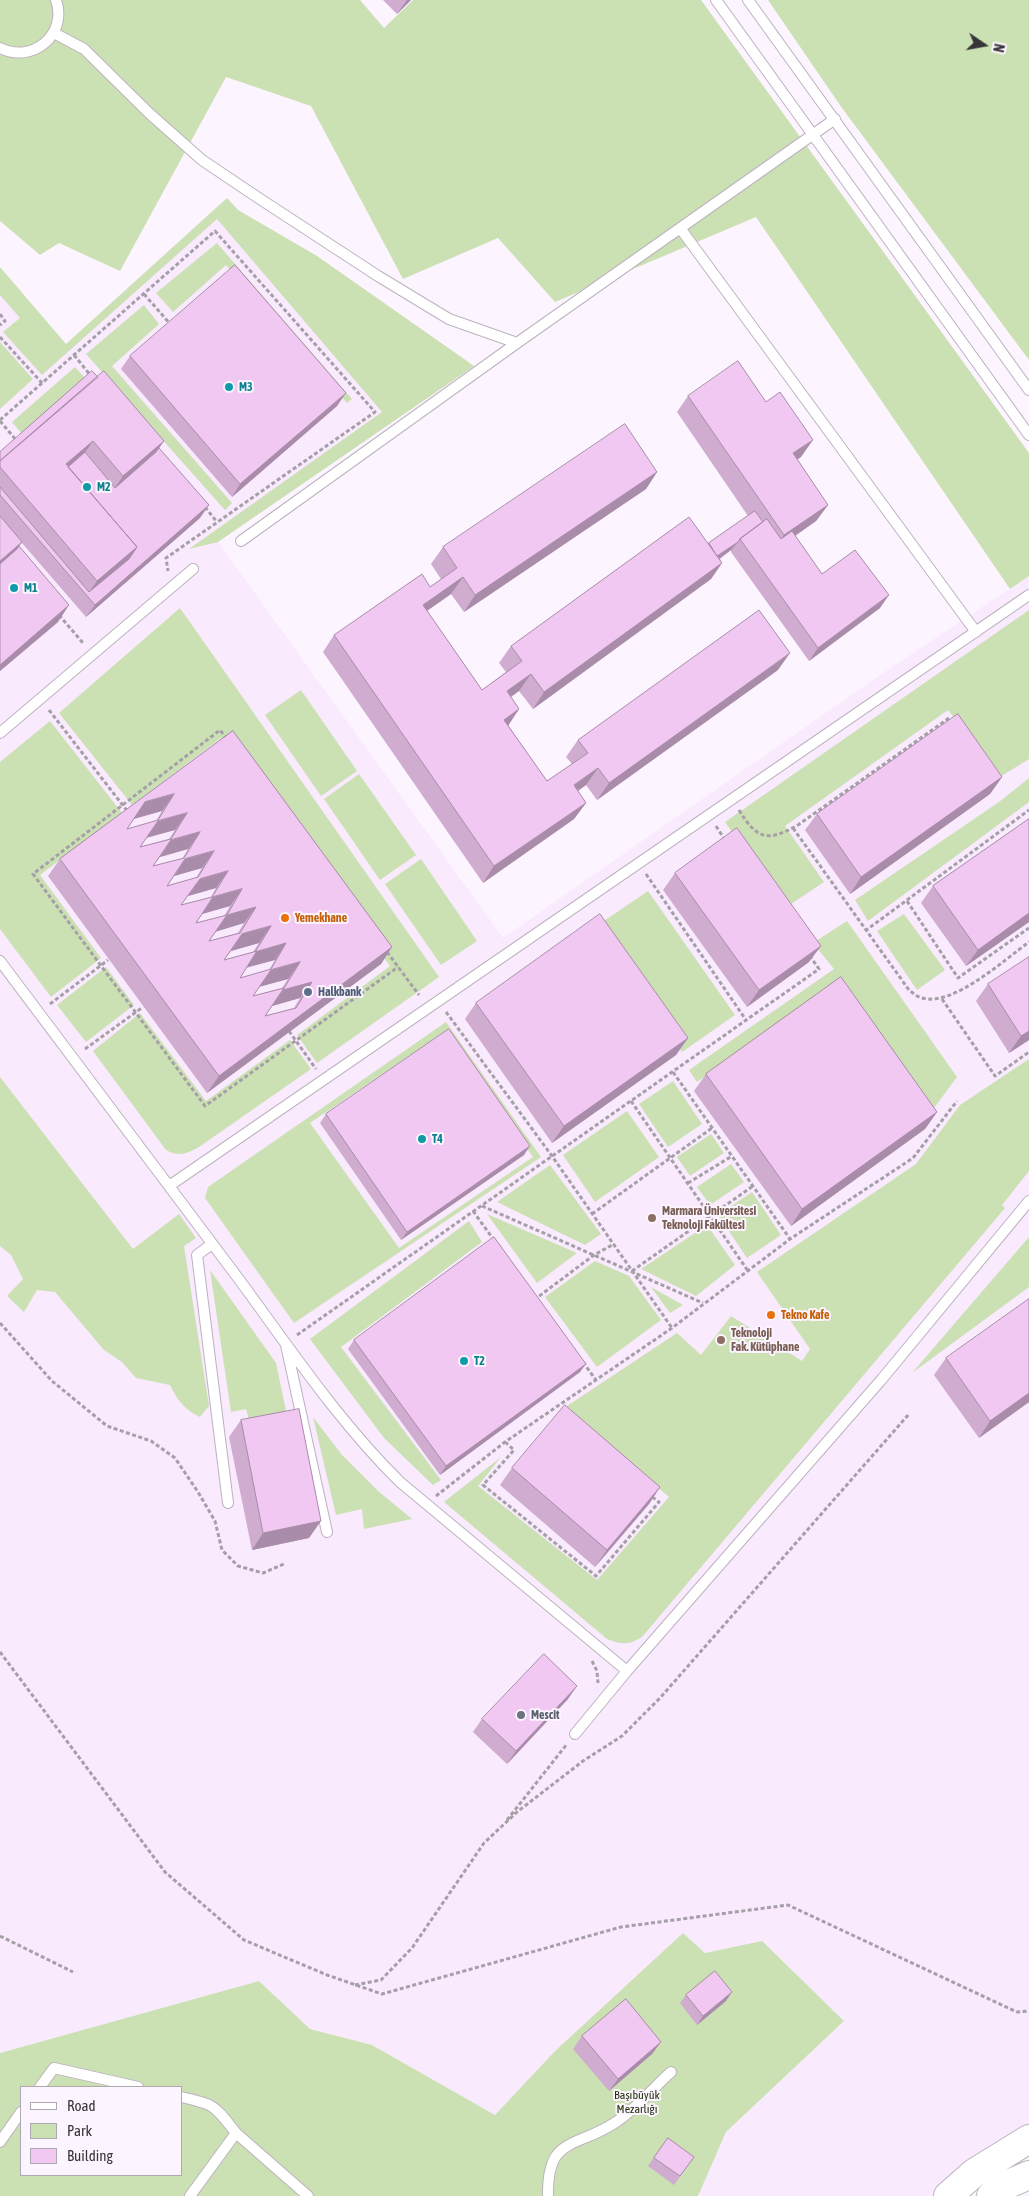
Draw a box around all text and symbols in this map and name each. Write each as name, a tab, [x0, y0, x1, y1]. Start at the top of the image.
north arrow	[959, 20, 1009, 70]
text: N	[990, 42, 1007, 54]
place label: M3	[239, 380, 253, 394]
marker: M3	[223, 381, 235, 393]
place label: M2	[97, 480, 111, 494]
marker: M2	[81, 481, 93, 493]
place label: M1	[24, 581, 38, 595]
marker: M1	[8, 582, 20, 594]
place label: Yemekhane	[295, 911, 347, 925]
marker: Yemekhane	[279, 912, 291, 924]
place label: Halkbank	[318, 985, 361, 999]
marker: Halkbank	[302, 986, 314, 998]
place label: T4	[432, 1132, 443, 1146]
marker: T4	[416, 1133, 428, 1145]
place label: Marmara Üniversitesi Teknoloji Fakültesi	[662, 1204, 756, 1232]
marker: Marmara Üniversitesi Teknoloji Fakültesi	[646, 1212, 658, 1224]
place label: Tekno Kafe	[781, 1308, 829, 1322]
marker: Tekno Kafe	[765, 1309, 777, 1321]
place label: Teknoloji Fak. Kütüphane	[731, 1326, 799, 1354]
marker: Teknoloji Fak. Kütüphane	[715, 1334, 727, 1346]
place label: T2	[474, 1354, 485, 1368]
marker: T2	[458, 1355, 470, 1367]
place label: Mescit	[531, 1708, 559, 1722]
marker: Mescit	[515, 1709, 527, 1721]
legend	[20, 2086, 182, 2176]
park label: Başıbüyük Mezarlığı	[614, 2088, 660, 2116]
text: Road	[67, 2097, 96, 2114]
text: Park	[67, 2122, 92, 2139]
text: Building	[67, 2147, 113, 2164]

